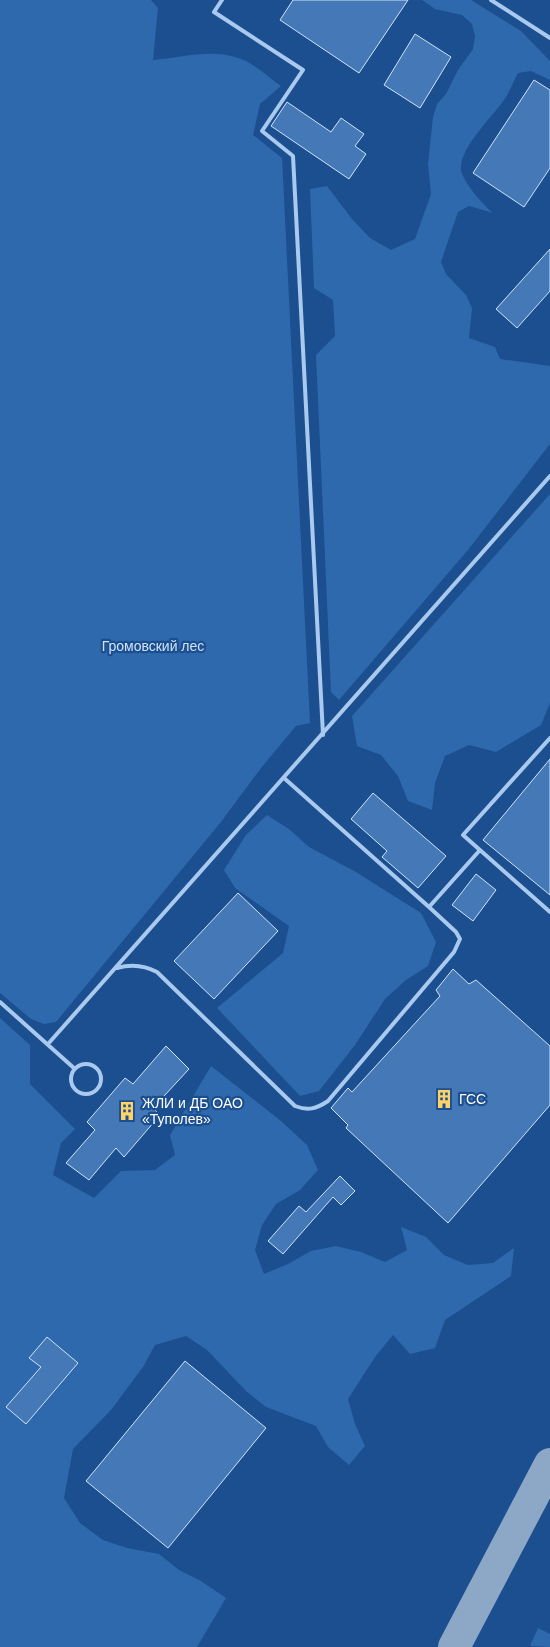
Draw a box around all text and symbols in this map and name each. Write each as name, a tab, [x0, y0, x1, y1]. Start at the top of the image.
park label: Громовский лес	[102, 638, 204, 654]
building icon: ГСС	[433, 1088, 455, 1110]
place label: ГСС	[459, 1091, 486, 1107]
place label: ЖЛИ и ДБ ОАО «Туполев»	[142, 1095, 243, 1127]
building icon: ЖЛИ и ДБ ОАО «Туполев»	[116, 1100, 138, 1122]

